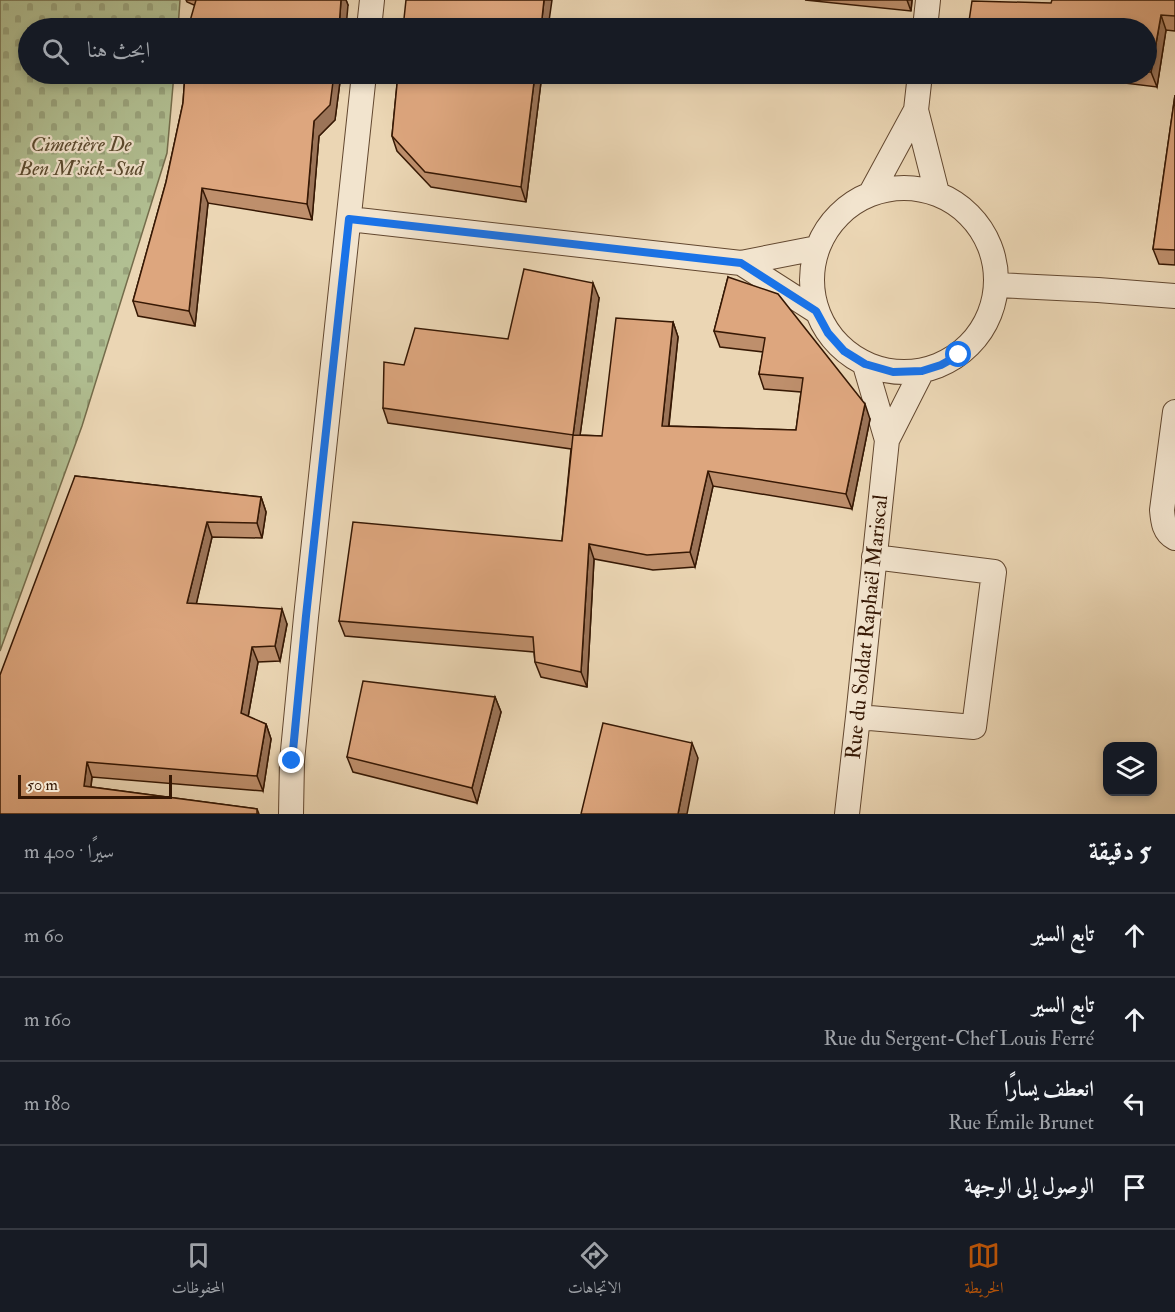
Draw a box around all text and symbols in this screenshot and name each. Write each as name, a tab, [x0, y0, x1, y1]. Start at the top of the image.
search box	[18, 18, 1157, 84]
icon: search	[39, 35, 72, 68]
text: ابحث هنا	[87, 36, 150, 64]
park label: Cimetière De Ben M'sick-Sud	[17, 131, 145, 182]
route start	[945, 341, 971, 367]
street label: Rue du Soldat Raphaël Mariscal	[840, 493, 894, 761]
map controls	[1103, 742, 1157, 796]
button: layers	[1103, 742, 1157, 796]
route end	[278, 747, 304, 773]
scale bar	[18, 772, 172, 800]
text: 50 m	[27, 775, 58, 795]
text: 5 دقيقة	[1089, 836, 1151, 868]
text: سيرًا · 400 m	[24, 839, 114, 864]
icon: ahead	[1118, 919, 1151, 952]
text: تابع السير	[1032, 920, 1094, 948]
text: 60 m	[24, 923, 64, 948]
text: تابع السير	[1032, 991, 1094, 1019]
icon: ahead	[1118, 1003, 1151, 1036]
text: 160 m	[24, 1007, 71, 1032]
text: Rue du Sergent-Chef Louis Ferré	[824, 1026, 1094, 1051]
text: انعطف يسارًا	[1004, 1075, 1094, 1103]
icon: left	[1118, 1087, 1151, 1120]
text: 180 m	[24, 1091, 71, 1116]
text: Rue Émile Brunet	[948, 1110, 1094, 1135]
icon: arrive	[1118, 1171, 1151, 1204]
text: الوصول إلى الوجهة	[964, 1172, 1094, 1200]
tab: المحفوظات	[172, 1239, 224, 1303]
tab: الاتجاهات	[568, 1239, 621, 1303]
tab: الخريطة	[964, 1239, 1003, 1303]

